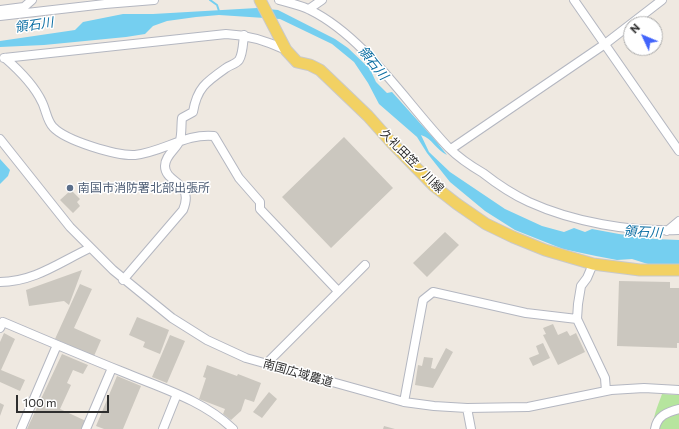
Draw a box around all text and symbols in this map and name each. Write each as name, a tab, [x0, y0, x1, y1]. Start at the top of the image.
water label: 領石川	[14, 15, 54, 35]
north arrow	[623, 16, 663, 56]
text: N	[627, 21, 642, 36]
water label: 領石川	[355, 43, 391, 83]
street label: 久礼田笠ノ川線	[377, 126, 447, 196]
place label: 南国市消防署北部出張所	[78, 181, 210, 195]
marker: 南国市消防署北部出張所	[65, 183, 75, 193]
water label: 領石川	[623, 223, 663, 241]
street label: 南国広域農道	[261, 356, 335, 390]
scale bar	[18, 387, 111, 413]
text: 100 m	[23, 395, 57, 409]

